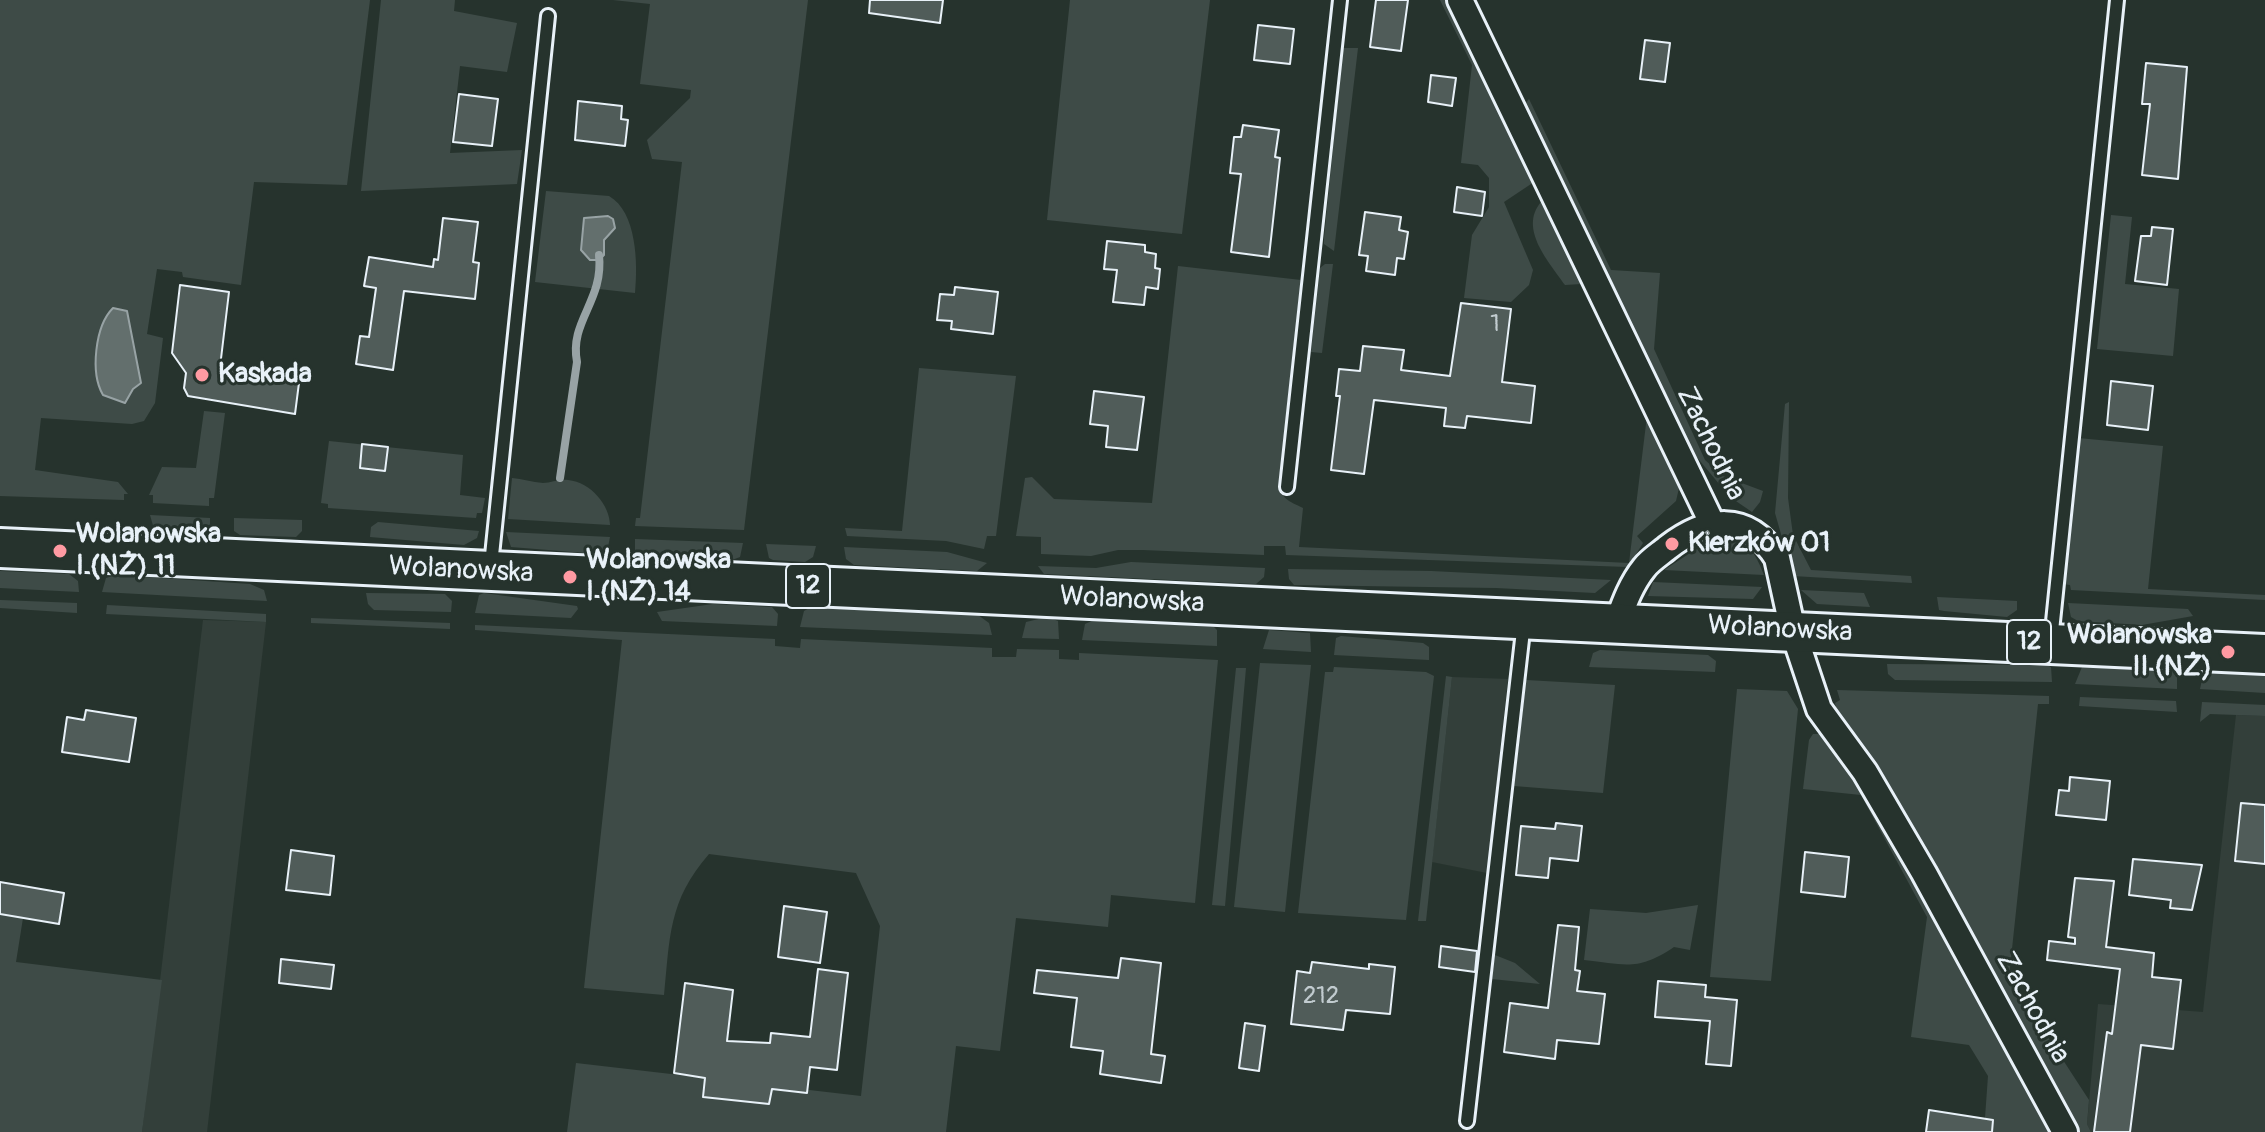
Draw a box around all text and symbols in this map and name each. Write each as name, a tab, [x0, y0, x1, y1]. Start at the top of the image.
house number: 1	[1490, 311, 1500, 339]
place label: Kaskada	[218, 358, 312, 392]
marker: Kaskada	[193, 366, 211, 384]
street label: Zachodnia	[1668, 382, 1752, 506]
place label: Wolanowska I (NŻ) 11	[76, 518, 221, 584]
place label: Kierzków 01	[1688, 527, 1830, 561]
marker: Kierzków 01	[1663, 535, 1681, 553]
marker: Wolanowska I (NŻ) 11	[51, 542, 69, 560]
place label: Wolanowska I (NŻ) 14	[586, 544, 731, 610]
street label: Wolanowska	[388, 550, 534, 592]
road number: 12	[786, 564, 830, 608]
marker: Wolanowska I (NŻ) 14	[561, 568, 579, 586]
street label: Wolanowska	[1059, 580, 1205, 622]
street label: Wolanowska	[1707, 609, 1853, 651]
place label: Wolanowska II (NŻ)	[2067, 619, 2212, 685]
road number: 12	[2007, 620, 2051, 664]
marker: Wolanowska II (NŻ)	[2219, 643, 2237, 661]
street label: Zachodnia	[1988, 946, 2076, 1070]
house number: 212	[1303, 983, 1339, 1011]

